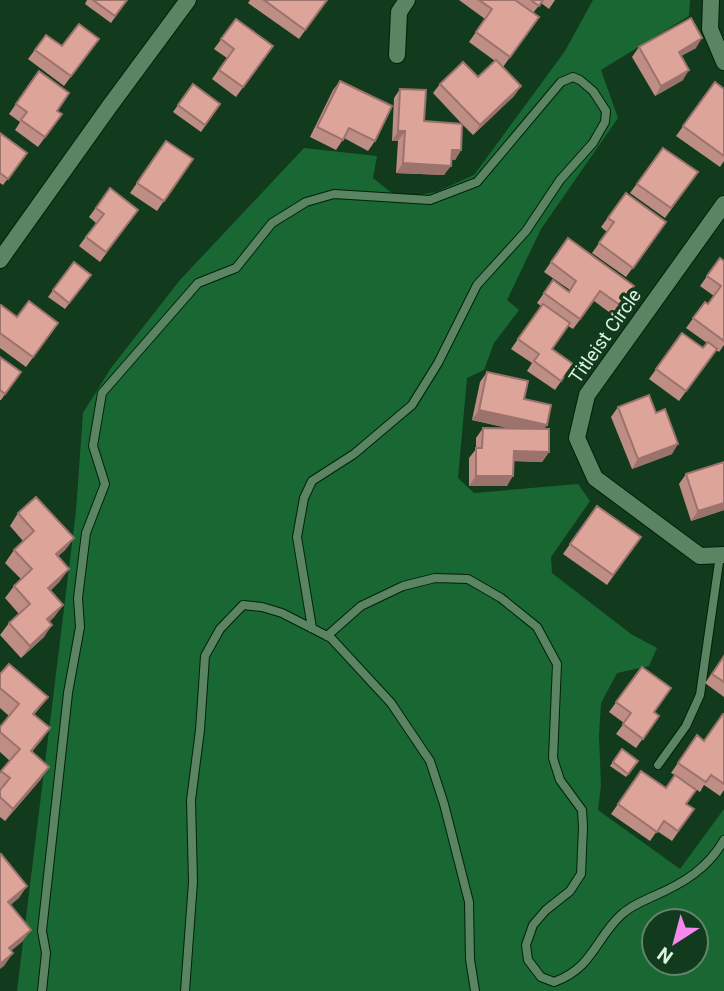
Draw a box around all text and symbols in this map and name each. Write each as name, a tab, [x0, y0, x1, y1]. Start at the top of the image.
street label: Titleist Circle	[564, 284, 646, 388]
north arrow	[640, 907, 710, 977]
text: N	[653, 942, 677, 969]

